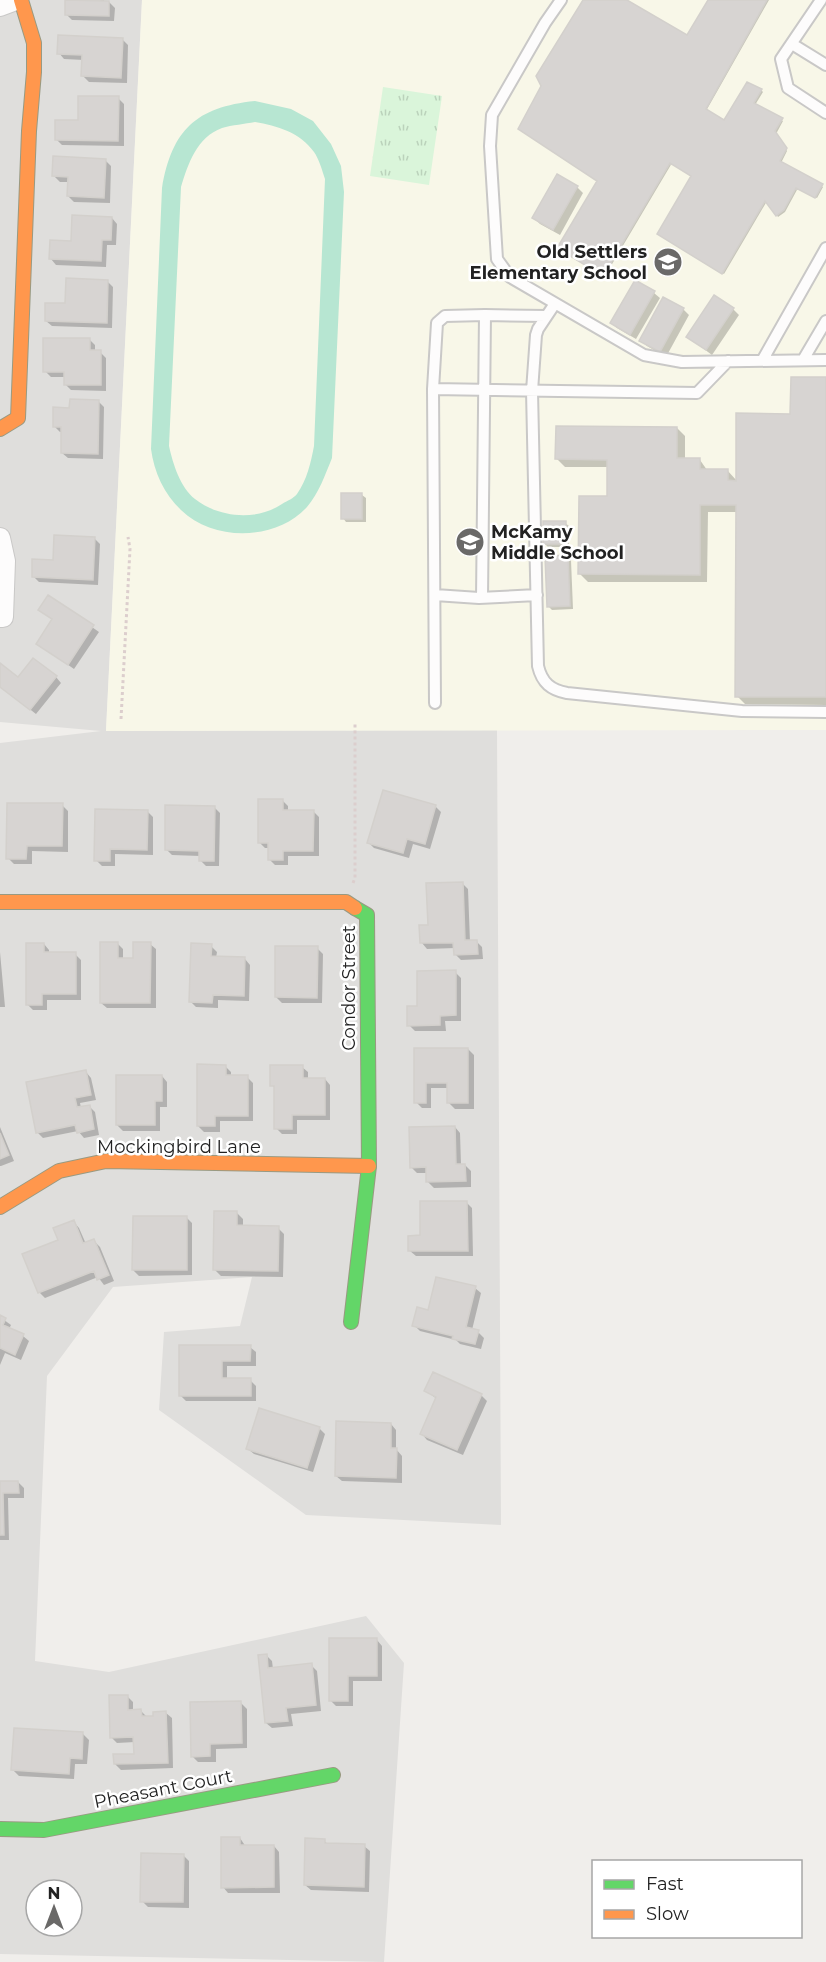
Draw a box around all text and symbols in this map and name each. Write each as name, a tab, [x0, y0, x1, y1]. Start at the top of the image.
place label: Old Settlers Elementary School	[470, 241, 647, 284]
school or university icon: Old Settlers Elementary School	[652, 246, 684, 278]
place label: McKamy Middle School	[491, 521, 624, 564]
school or university icon: McKamy Middle School	[454, 526, 486, 558]
street label: Condor Street	[338, 925, 360, 1051]
street label: Mockingbird Lane	[97, 1136, 261, 1158]
street label: Pheasant Court	[92, 1765, 234, 1813]
legend	[592, 1860, 802, 1938]
text: Fast	[646, 1873, 684, 1895]
north arrow	[24, 1878, 84, 1938]
text: N	[48, 1884, 60, 1903]
text: Slow	[646, 1903, 689, 1925]

